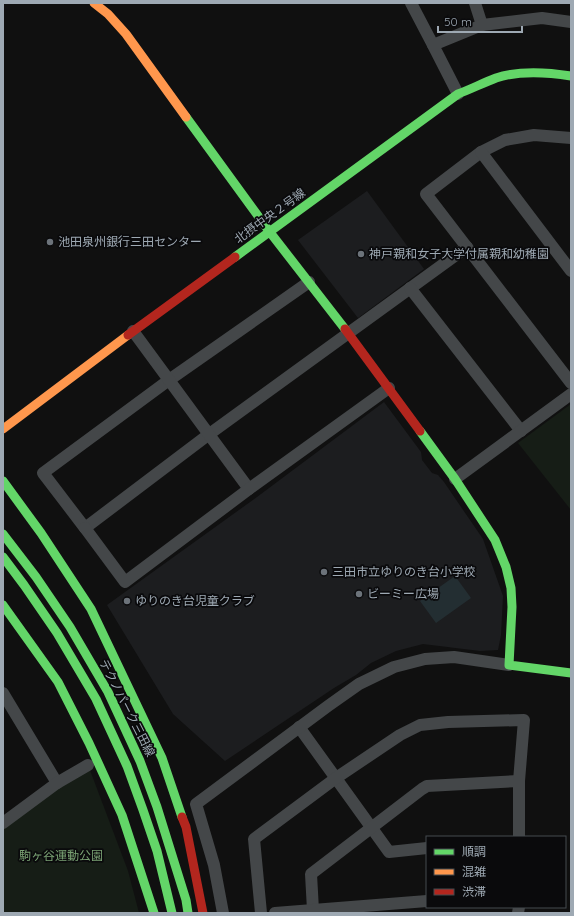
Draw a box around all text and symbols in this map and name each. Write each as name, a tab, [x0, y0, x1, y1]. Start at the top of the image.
scale bar	[438, 8, 522, 34]
text: 50 m	[444, 14, 472, 29]
street label: 北摂中央２号線	[231, 185, 308, 246]
place label: 池田泉州銀行三田センター	[58, 234, 202, 249]
marker: 池田泉州銀行三田センター	[45, 237, 55, 247]
place label: 神戸親和女子大学付属親和幼稚園	[369, 246, 549, 261]
marker: 神戸親和女子大学付属親和幼稚園	[356, 249, 366, 259]
place label: 三田市立ゆりのき台小学校	[332, 564, 476, 579]
marker: 三田市立ゆりのき台小学校	[319, 567, 329, 577]
place label: ビーミー広場	[367, 586, 439, 601]
marker: ビーミー広場	[354, 589, 364, 599]
place label: ゆりのき台児童クラブ	[135, 593, 255, 608]
marker: ゆりのき台児童クラブ	[122, 596, 132, 606]
street label: テクノパーク三田線	[96, 657, 158, 759]
legend	[426, 836, 566, 908]
text: 順調	[462, 844, 486, 859]
park label: 駒ヶ谷運動公園	[19, 848, 103, 863]
text: 混雑	[462, 864, 486, 879]
text: 渋滞	[462, 884, 486, 899]

